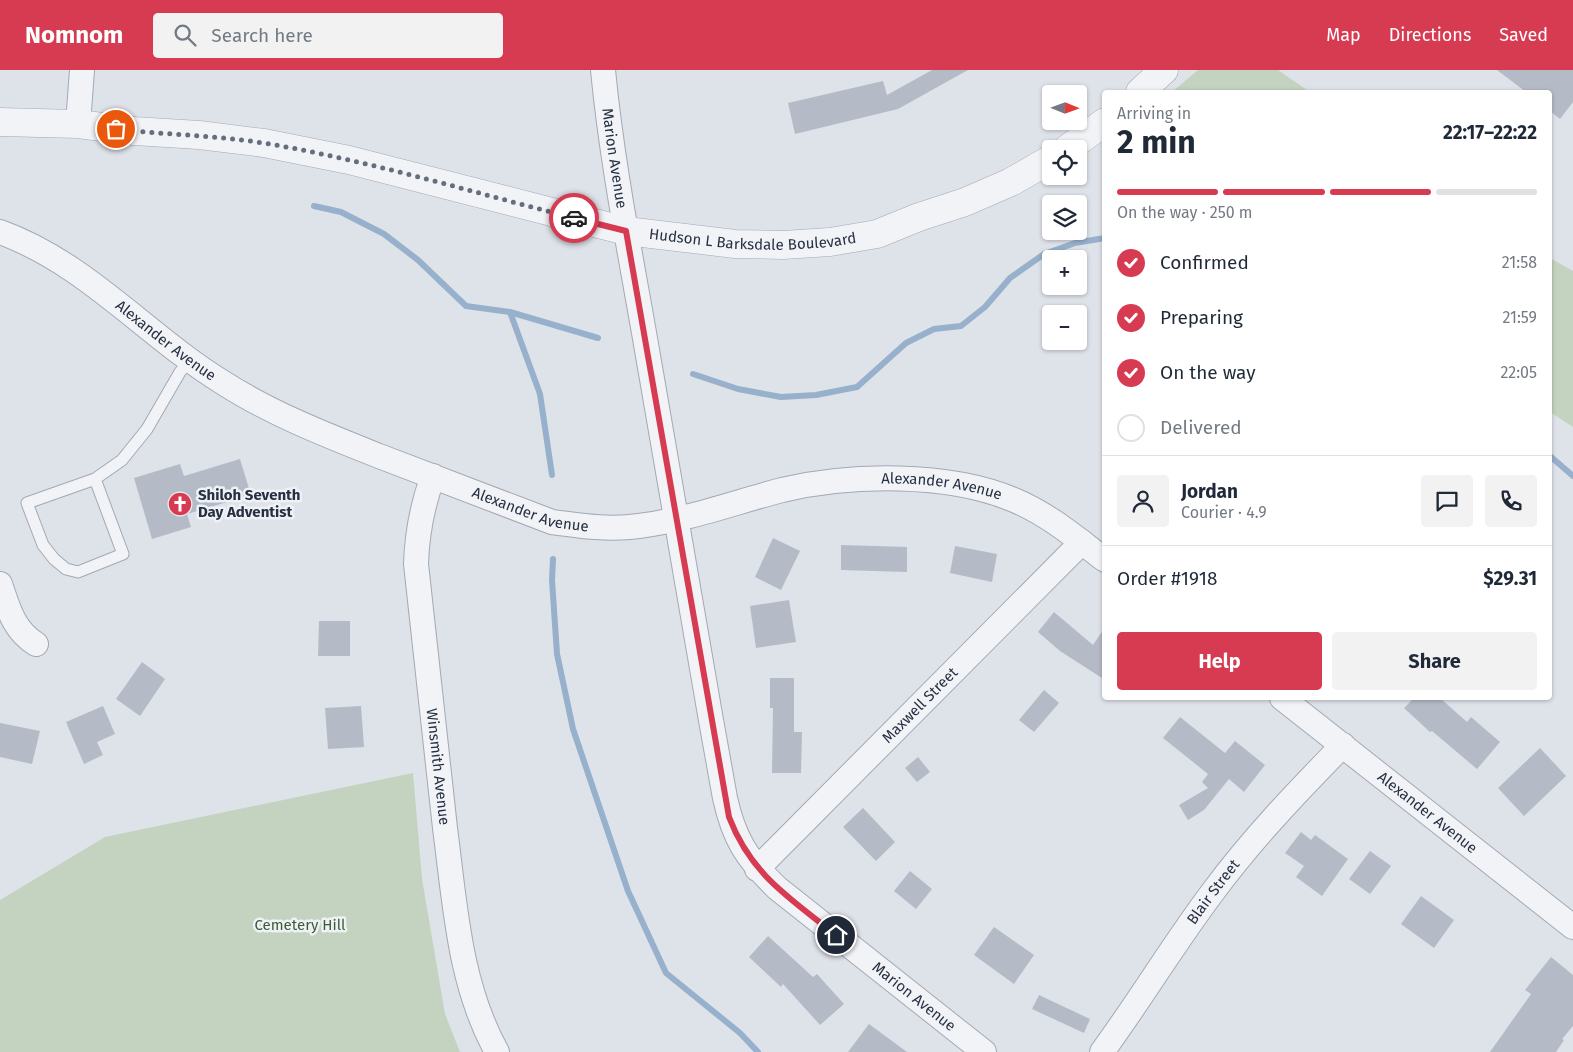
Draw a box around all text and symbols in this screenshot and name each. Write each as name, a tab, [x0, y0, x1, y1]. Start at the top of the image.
search box	[153, 13, 503, 58]
text: Nomnom	[25, 21, 123, 49]
icon: search	[171, 21, 199, 49]
text: Search here	[211, 24, 313, 47]
text: Map	[1326, 24, 1361, 46]
text: Directions	[1389, 24, 1471, 46]
text: Saved	[1499, 24, 1548, 46]
north arrow	[1042, 85, 1088, 130]
map controls	[1042, 85, 1087, 350]
text: Arriving in	[1117, 104, 1191, 123]
street label: Marion Avenue	[598, 107, 631, 210]
pin	[95, 108, 137, 150]
icon: bag	[102, 115, 130, 143]
text: 22:17–22:22	[1443, 121, 1537, 144]
text: 2 min	[1117, 123, 1196, 161]
button: locate	[1042, 140, 1087, 185]
courier	[549, 193, 599, 243]
button: layers	[1042, 195, 1087, 240]
text: On the way · 250 m	[1117, 203, 1253, 222]
icon: car	[560, 204, 588, 232]
street label: Hudson L Barksdale Boulevard	[648, 225, 857, 254]
icon: check	[1117, 249, 1145, 277]
button: +	[1042, 250, 1087, 295]
text: Confirmed	[1160, 251, 1249, 274]
text: 21:58	[1502, 253, 1537, 272]
street label: Alexander Avenue	[112, 296, 219, 385]
icon: check	[1117, 304, 1145, 332]
button: −	[1042, 305, 1087, 350]
text: Preparing	[1160, 306, 1243, 329]
text: 21:59	[1502, 308, 1537, 327]
icon: check	[1117, 359, 1145, 387]
text: On the way	[1160, 361, 1256, 384]
text: 22:05	[1500, 363, 1537, 382]
text: Delivered	[1160, 416, 1242, 439]
street label: Alexander Avenue	[881, 469, 1004, 504]
button: person	[1117, 475, 1169, 527]
button: chat	[1421, 475, 1473, 527]
button: phone	[1485, 475, 1537, 527]
text: Jordan	[1181, 480, 1238, 503]
street label: Alexander Avenue	[470, 483, 590, 535]
place label: Shiloh Seventh Day Adventist	[198, 486, 301, 521]
church icon: Shiloh Seventh Day Adventist	[167, 491, 193, 517]
text: Courier · 4.9	[1181, 503, 1267, 522]
text: Order #1918	[1117, 567, 1217, 590]
text: $29.31	[1483, 567, 1537, 590]
button: Help	[1117, 632, 1322, 690]
button: Share	[1332, 632, 1537, 690]
street label: Maxwell Street	[878, 663, 962, 747]
street label: Winsmith Avenue	[423, 707, 454, 826]
street label: Alexander Avenue	[1374, 768, 1481, 857]
street label: Blair Street	[1183, 855, 1244, 928]
pin	[815, 914, 857, 956]
park label: Cemetery Hill	[254, 916, 346, 934]
icon: home	[822, 921, 850, 949]
street label: Marion Avenue	[869, 958, 959, 1035]

